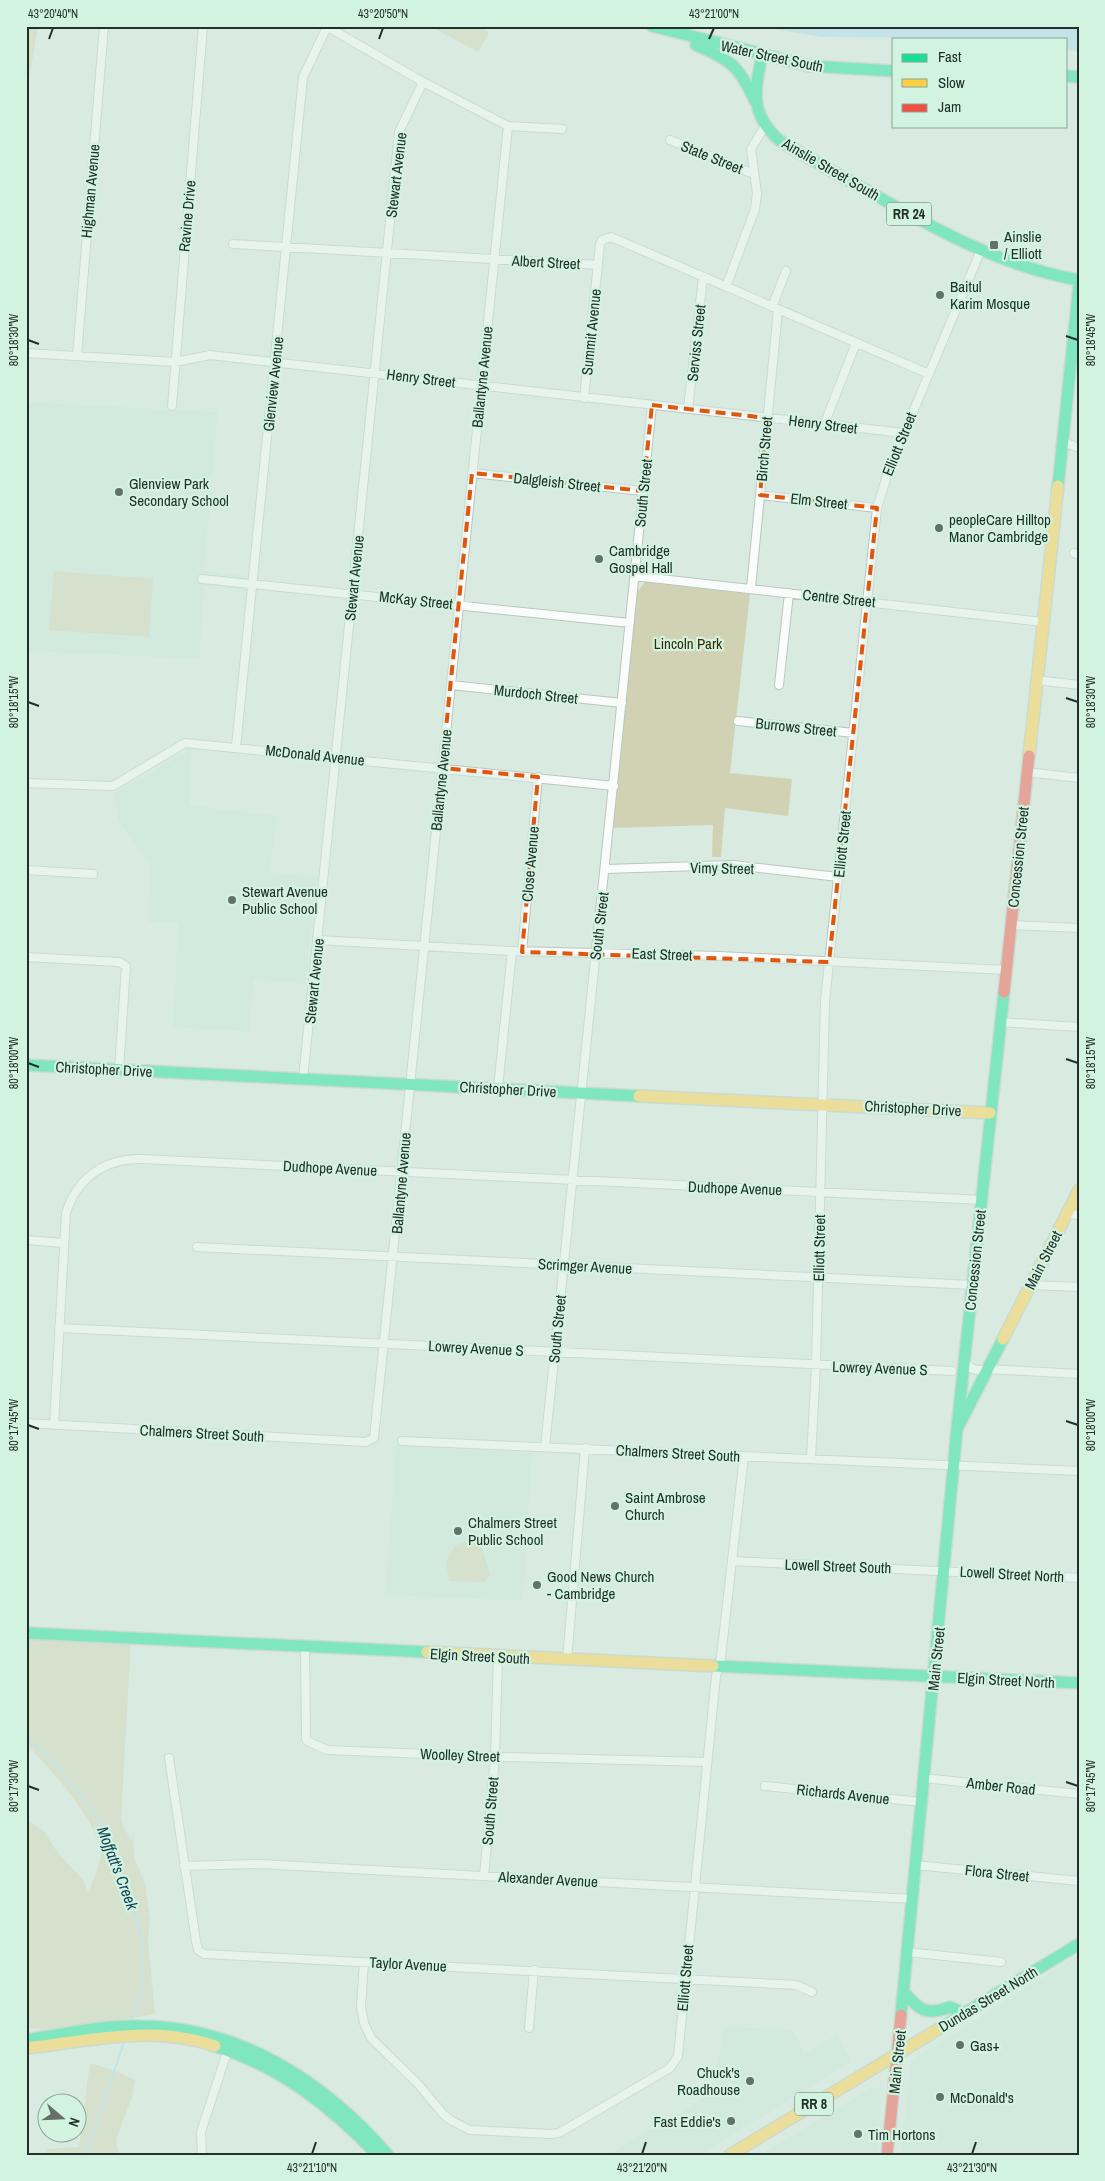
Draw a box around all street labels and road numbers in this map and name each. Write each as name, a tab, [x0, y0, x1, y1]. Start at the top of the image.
street label: Water Street South	[719, 35, 825, 77]
street label: Stewart Avenue	[380, 131, 412, 219]
street label: Ainslie Street South	[778, 132, 884, 205]
street label: State Street	[678, 135, 747, 179]
street label: Highman Avenue	[75, 143, 105, 239]
street label: Ravine Drive	[173, 179, 201, 253]
road number: RR 24	[886, 202, 932, 225]
street label: Albert Street	[510, 250, 581, 274]
street label: Summit Avenue	[576, 288, 606, 376]
street label: Serviss Street	[682, 303, 711, 383]
street label: Ballantyne Avenue	[466, 325, 498, 429]
street label: Glenview Avenue	[258, 335, 288, 433]
street label: Henry Street	[385, 363, 457, 393]
street label: Elliott Street	[877, 408, 922, 479]
street label: Henry Street	[787, 409, 859, 439]
street label: Birch Street	[751, 415, 777, 482]
street label: South Street	[629, 457, 657, 528]
street label: Dalgleish Street	[512, 467, 602, 497]
street label: Elm Street	[789, 488, 849, 515]
street label: Stewart Avenue	[339, 534, 369, 622]
street label: Centre Street	[802, 584, 877, 612]
street label: McKay Street	[378, 586, 454, 614]
street label: Murdoch Street	[493, 679, 579, 709]
street label: Burrows Street	[754, 712, 838, 742]
street label: Ballantyne Avenue	[425, 728, 457, 832]
street label: McDonald Avenue	[264, 739, 366, 771]
street label: Concession Street	[1002, 805, 1034, 908]
street label: Elliott Street	[828, 809, 856, 878]
street label: Close Avenue	[516, 825, 544, 903]
street label: Vimy Street	[690, 857, 755, 879]
street label: South Street	[584, 890, 614, 961]
street label: Stewart Avenue	[299, 937, 329, 1025]
street label: East Street	[631, 942, 693, 966]
street label: Christopher Drive	[55, 1056, 153, 1082]
street label: Christopher Drive	[459, 1076, 557, 1102]
street label: Christopher Drive	[864, 1095, 962, 1121]
street label: Ballantyne Avenue	[386, 1131, 416, 1235]
street label: Dudhope Avenue	[282, 1155, 378, 1181]
street label: Dudhope Avenue	[688, 1176, 783, 1200]
street label: Concession Street	[959, 1208, 991, 1311]
street label: Elliott Street	[808, 1214, 830, 1282]
street label: Main Street	[1019, 1226, 1067, 1293]
street label: Scrimger Avenue	[537, 1253, 633, 1279]
street label: South Street	[543, 1293, 571, 1364]
street label: Lowrey Avenue S	[428, 1335, 524, 1361]
street label: Lowrey Avenue S	[832, 1356, 928, 1380]
street label: Chalmers Street South	[139, 1419, 265, 1447]
street label: Chalmers Street South	[615, 1439, 741, 1467]
street label: Lowell Street South	[784, 1554, 892, 1578]
street label: Lowell Street North	[959, 1561, 1065, 1587]
street label: Main Street	[922, 1626, 950, 1692]
street label: Elgin Street South	[430, 1643, 530, 1669]
street label: Elgin Street North	[957, 1667, 1055, 1693]
street label: Woolley Street	[420, 1743, 501, 1767]
street label: Amber Road	[965, 1772, 1036, 1800]
street label: South Street	[477, 1775, 503, 1846]
street label: Richards Avenue	[795, 1779, 891, 1809]
street label: Flora Street	[964, 1859, 1031, 1887]
street label: Alexander Avenue	[497, 1866, 598, 1892]
street label: Elliott Street	[672, 1943, 698, 2012]
street label: Taylor Avenue	[369, 1951, 447, 1977]
street label: Dundas Street North	[935, 1961, 1041, 2037]
street label: Main Street	[883, 2029, 911, 2095]
road number: RR 8	[795, 2092, 833, 2116]

